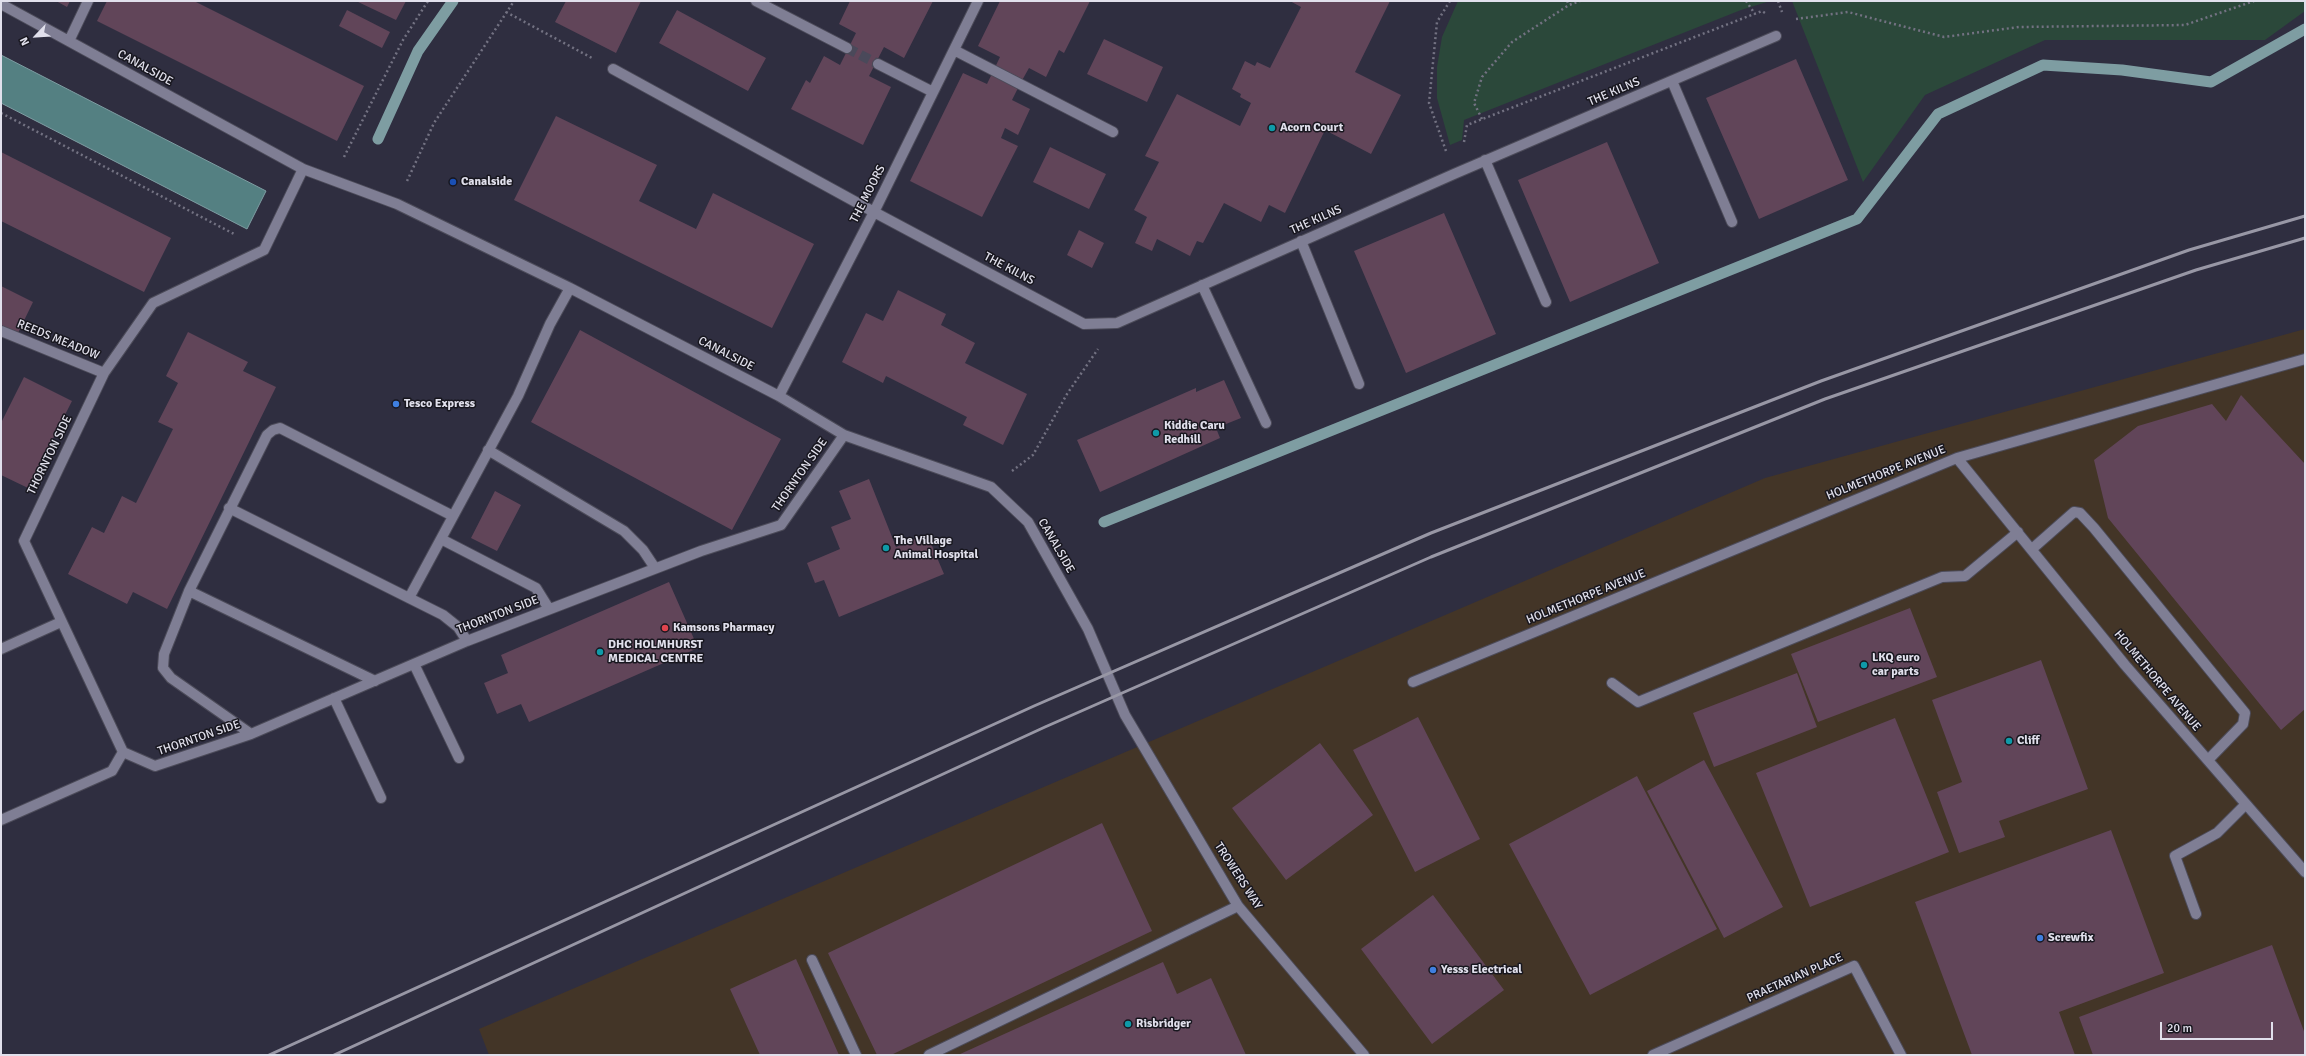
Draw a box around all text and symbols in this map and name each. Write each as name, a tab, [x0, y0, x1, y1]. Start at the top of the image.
north arrow	[16, 16, 56, 56]
text: N	[17, 35, 32, 47]
street label: CANALSIDE	[115, 47, 175, 89]
street label: THE KILNS	[1586, 75, 1642, 109]
place label: Acorn Court	[1280, 121, 1343, 135]
marker: Acorn Court	[1267, 123, 1277, 133]
street label: THE MOORS	[847, 163, 889, 225]
place label: Canalside	[461, 175, 512, 189]
marker: Canalside	[448, 177, 458, 187]
street label: THE KILNS	[1288, 202, 1344, 238]
street label: THE KILNS	[981, 250, 1037, 288]
street label: REEDS MEADOW	[15, 317, 101, 363]
street label: CANALSIDE	[696, 334, 756, 374]
place label: Tesco Express	[404, 397, 475, 411]
marker: Tesco Express	[391, 399, 401, 409]
street label: THORNTON SIDE	[25, 413, 75, 497]
place label: Kiddie Caru Redhill	[1164, 419, 1225, 447]
marker: Kiddie Caru Redhill	[1151, 428, 1161, 438]
street label: THORNTON SIDE	[769, 436, 831, 514]
street label: HOLMETHORPE AVENUE	[1824, 442, 1948, 504]
street label: CANALSIDE	[1035, 516, 1077, 576]
place label: The Village Animal Hospital	[894, 534, 978, 562]
marker: The Village Animal Hospital	[881, 543, 891, 553]
street label: HOLMETHORPE AVENUE	[1524, 566, 1648, 628]
street label: THORNTON SIDE	[455, 593, 541, 637]
place label: Kamsons Pharmacy	[673, 621, 774, 635]
marker: Kamsons Pharmacy	[660, 623, 670, 633]
street label: HOLMETHORPE AVENUE	[2111, 628, 2203, 734]
place label: DHC HOLMHURST MEDICAL CENTRE	[608, 638, 703, 666]
marker: DHC HOLMHURST MEDICAL CENTRE	[595, 647, 605, 657]
place label: LKQ euro car parts	[1872, 651, 1920, 679]
marker: LKQ euro car parts	[1859, 660, 1869, 670]
street label: THORNTON SIDE	[156, 717, 242, 759]
place label: Cliff	[2017, 734, 2039, 748]
marker: Cliff	[2004, 736, 2014, 746]
street label: TROWERS WAY	[1211, 840, 1265, 912]
place label: Screwfix	[2048, 931, 2093, 945]
marker: Screwfix	[2035, 933, 2045, 943]
street label: PRAETARIAN PLACE	[1745, 950, 1845, 1006]
place label: Yesss Electrical	[1441, 963, 1522, 977]
marker: Yesss Electrical	[1428, 965, 1438, 975]
scale bar	[2162, 1014, 2275, 1040]
place label: Risbridger	[1136, 1017, 1191, 1031]
marker: Risbridger	[1123, 1019, 1133, 1029]
text: 20 m	[2167, 1021, 2192, 1036]

